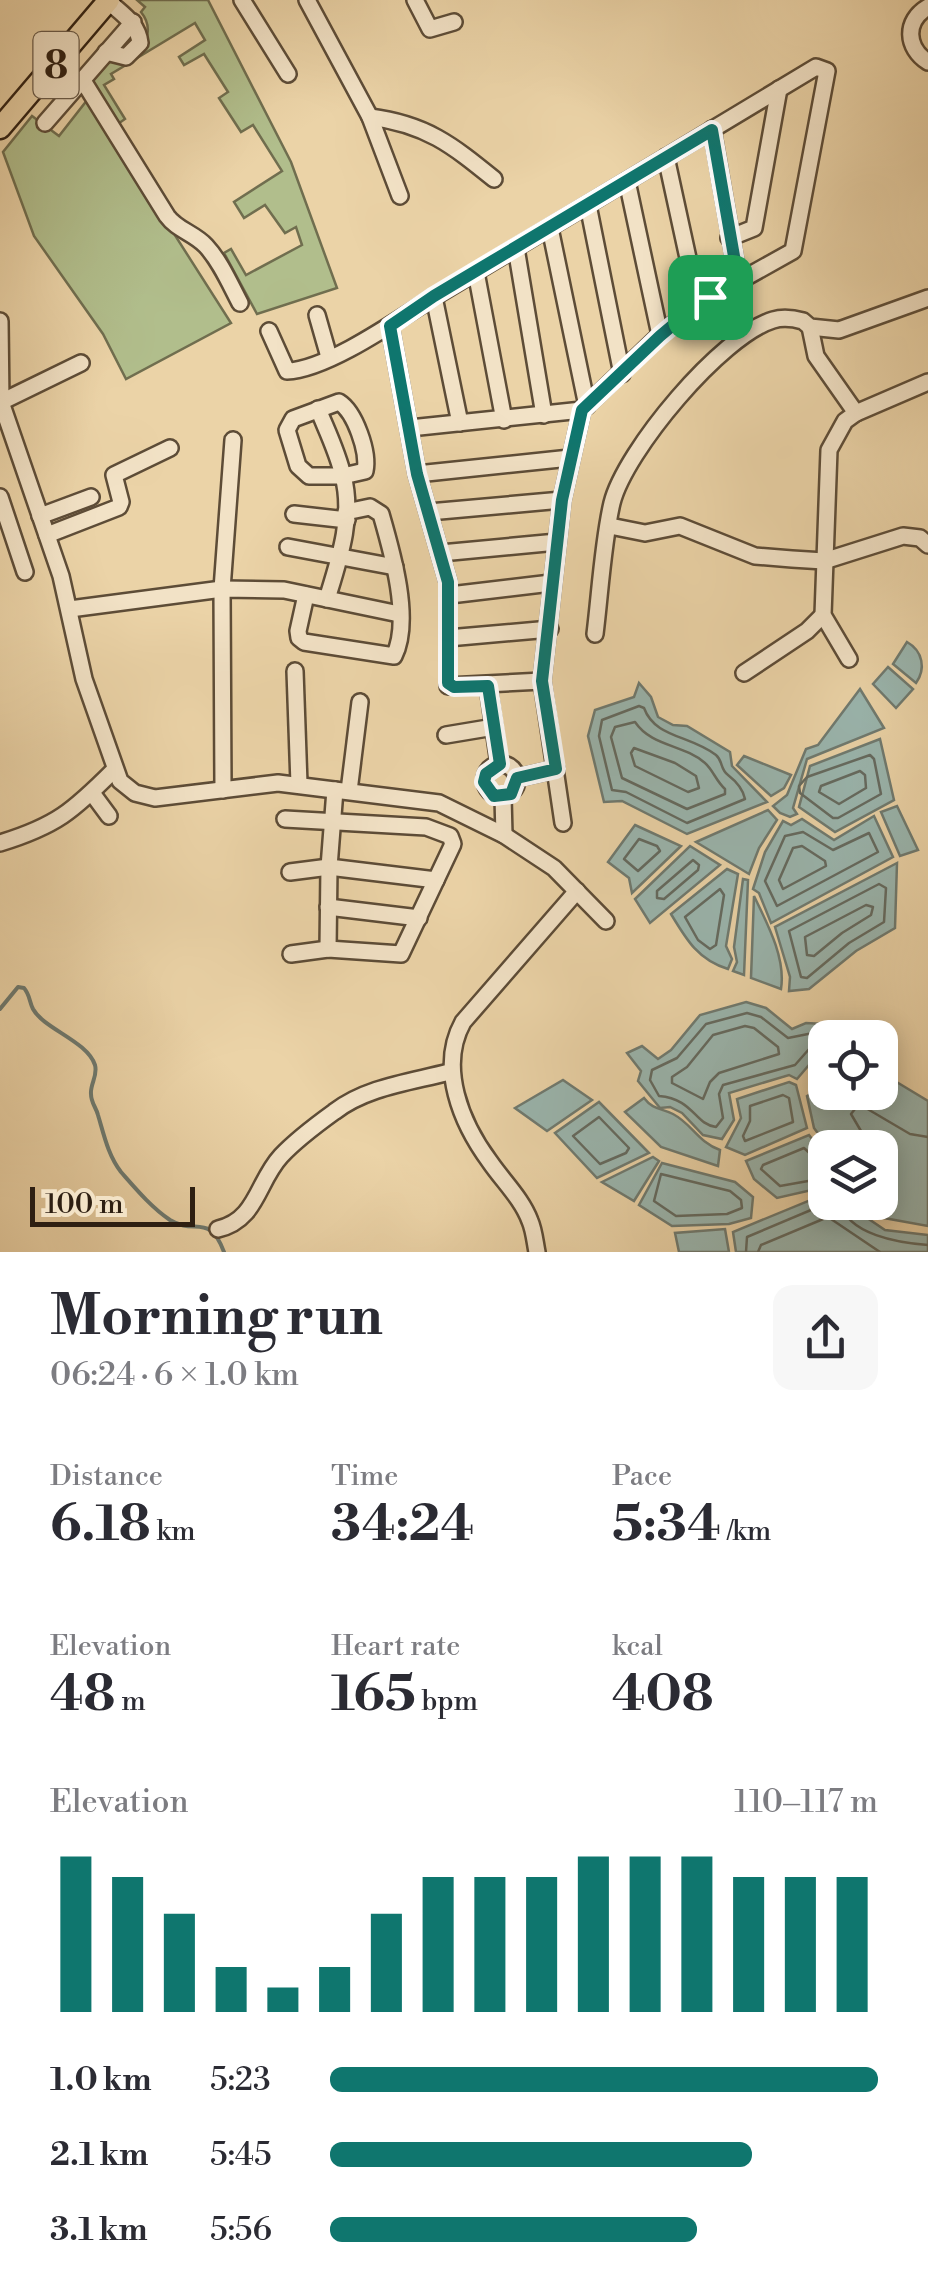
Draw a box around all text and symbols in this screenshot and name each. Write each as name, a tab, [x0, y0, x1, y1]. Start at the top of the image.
road number: 8	[34, 32, 78, 98]
pin	[668, 255, 753, 340]
icon: arrive	[683, 270, 738, 325]
map controls	[808, 1020, 898, 1220]
button: locate	[808, 1020, 898, 1110]
button: layers	[808, 1130, 898, 1220]
scale bar	[30, 1182, 195, 1226]
text: 100 m	[45, 1187, 124, 1222]
text: Morning run	[50, 1283, 383, 1352]
button: share	[773, 1285, 878, 1390]
text: 06:24 · 6 × 1.0 km	[50, 1355, 299, 1395]
text: Distance	[50, 1459, 163, 1494]
text: Time	[331, 1459, 398, 1494]
text: Pace	[612, 1459, 672, 1494]
text: 6.18	[50, 1494, 151, 1556]
text: 34:24	[331, 1494, 474, 1556]
text: 5:34	[612, 1494, 721, 1556]
text: km	[151, 1514, 196, 1549]
text: /km	[721, 1514, 771, 1549]
text: Elevation	[50, 1629, 171, 1664]
text: Heart rate	[331, 1629, 460, 1664]
text: kcal	[612, 1629, 663, 1664]
text: 48	[50, 1664, 115, 1726]
text: 165	[331, 1664, 416, 1726]
text: 408	[612, 1664, 714, 1726]
text: m	[115, 1684, 146, 1719]
text: bpm	[416, 1684, 478, 1719]
text: Elevation	[50, 1782, 189, 1822]
text: 110–117 m	[734, 1782, 878, 1822]
text: 1.0 km	[50, 2060, 152, 2100]
text: 5:23	[210, 2060, 271, 2100]
text: 2.1 km	[50, 2135, 148, 2175]
text: 5:45	[210, 2135, 272, 2175]
text: 3.1 km	[50, 2210, 148, 2250]
text: 5:56	[210, 2210, 272, 2250]

